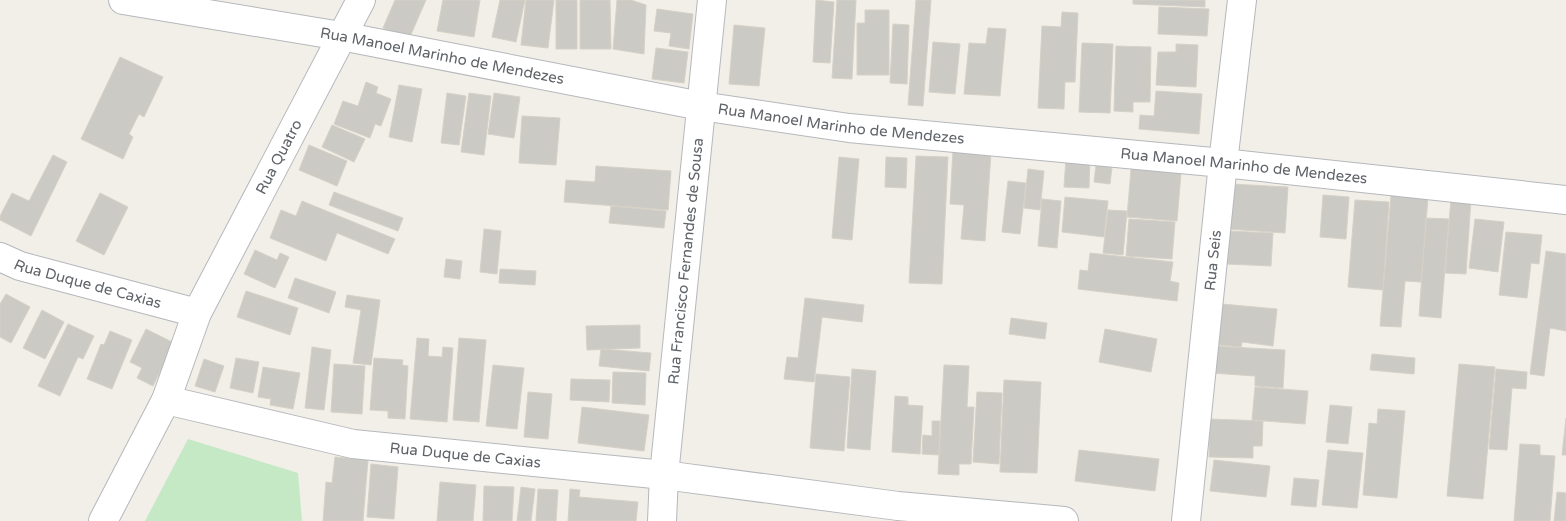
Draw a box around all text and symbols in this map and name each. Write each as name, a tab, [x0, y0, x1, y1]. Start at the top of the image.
street label: Rua Manoel Marinho de Mendezes	[319, 24, 566, 88]
street label: Rua Manoel Marinho de Mendezes	[717, 100, 965, 148]
street label: Rua Quatro	[252, 116, 306, 197]
street label: Rua Francisco Fernandes de Sousa	[664, 137, 707, 385]
street label: Rua Manoel Marinho de Mendezes	[1120, 144, 1368, 188]
street label: Rua Seis	[1201, 229, 1225, 292]
street label: Rua Duque de Caxias	[11, 255, 163, 312]
street label: Rua Duque de Caxias	[389, 439, 542, 472]

